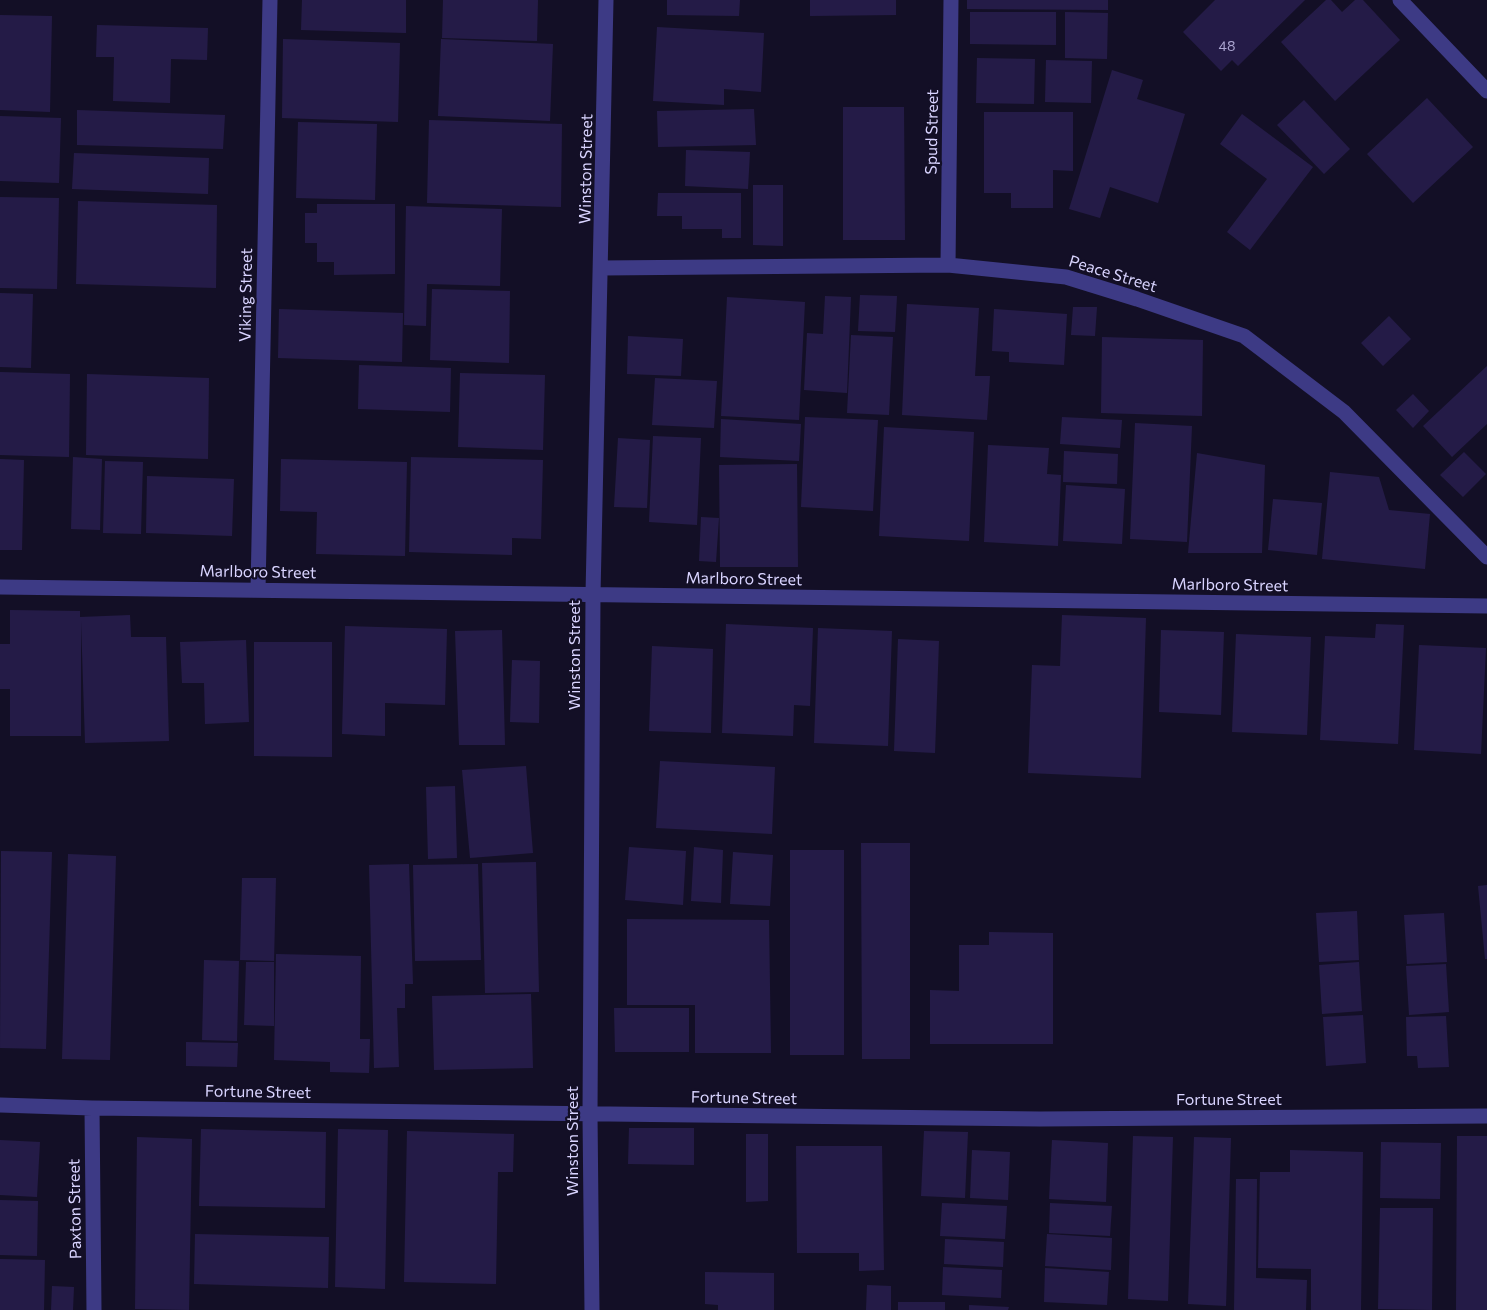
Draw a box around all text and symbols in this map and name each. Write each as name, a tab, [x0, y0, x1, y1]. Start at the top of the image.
house number: 48	[1219, 38, 1235, 54]
street label: Spud Street	[922, 89, 942, 175]
street label: Winston Street	[575, 114, 597, 224]
street label: Viking Street	[236, 248, 256, 342]
street label: Peace Street	[1067, 251, 1159, 297]
street label: Marlboro Street	[199, 561, 317, 583]
street label: Marlboro Street	[685, 568, 803, 590]
street label: Marlboro Street	[1171, 574, 1289, 596]
street label: Winston Street	[565, 600, 585, 710]
street label: Fortune Street	[205, 1081, 311, 1103]
street label: Winston Street	[563, 1086, 583, 1196]
street label: Fortune Street	[691, 1087, 797, 1109]
street label: Fortune Street	[1176, 1090, 1282, 1110]
street label: Paxton Street	[65, 1159, 85, 1259]

